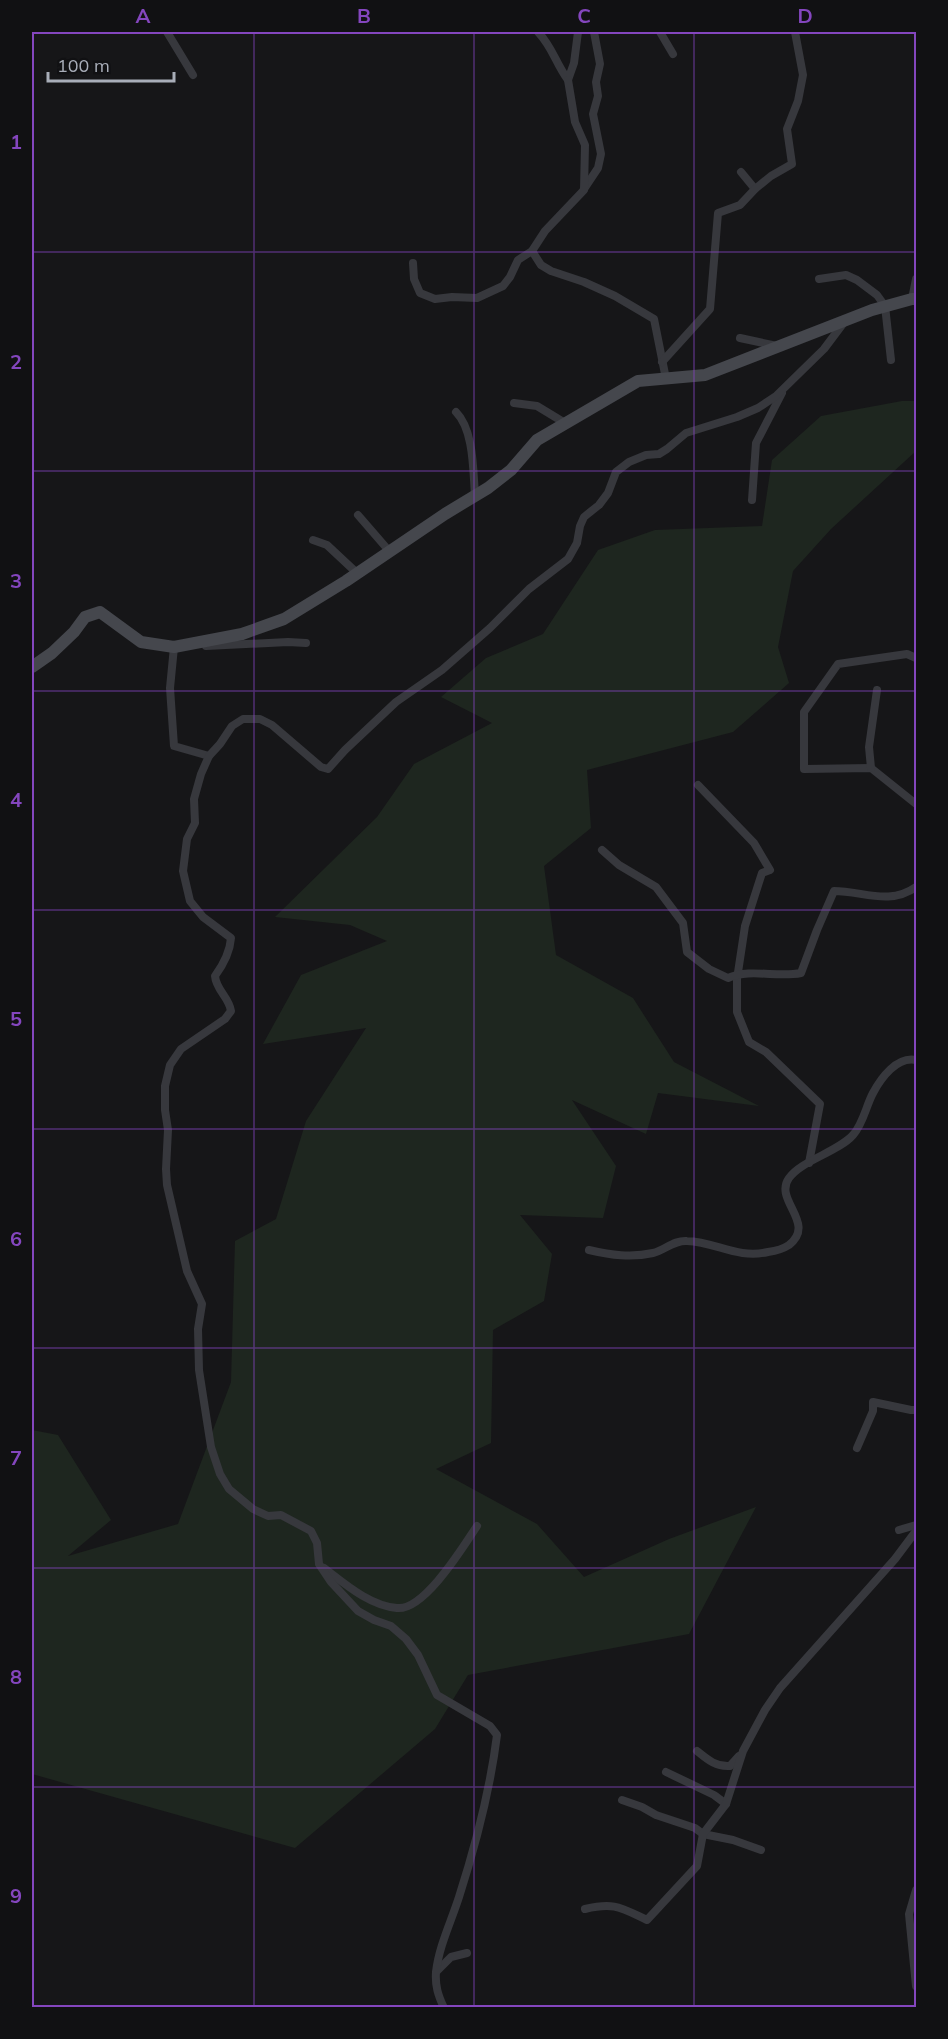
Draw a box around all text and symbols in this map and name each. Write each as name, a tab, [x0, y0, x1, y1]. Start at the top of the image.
text: A	[136, 3, 151, 28]
text: B	[357, 3, 371, 28]
text: C	[577, 3, 591, 28]
text: D	[797, 3, 813, 28]
scale bar	[48, 45, 174, 83]
text: 100 m	[57, 54, 110, 77]
text: 1	[10, 129, 22, 154]
text: 2	[10, 349, 22, 374]
text: 3	[10, 568, 22, 593]
text: 4	[10, 787, 22, 812]
text: 5	[10, 1006, 22, 1031]
text: 6	[10, 1226, 22, 1251]
text: 7	[10, 1445, 22, 1470]
text: 8	[10, 1664, 22, 1689]
text: 9	[10, 1883, 22, 1908]

